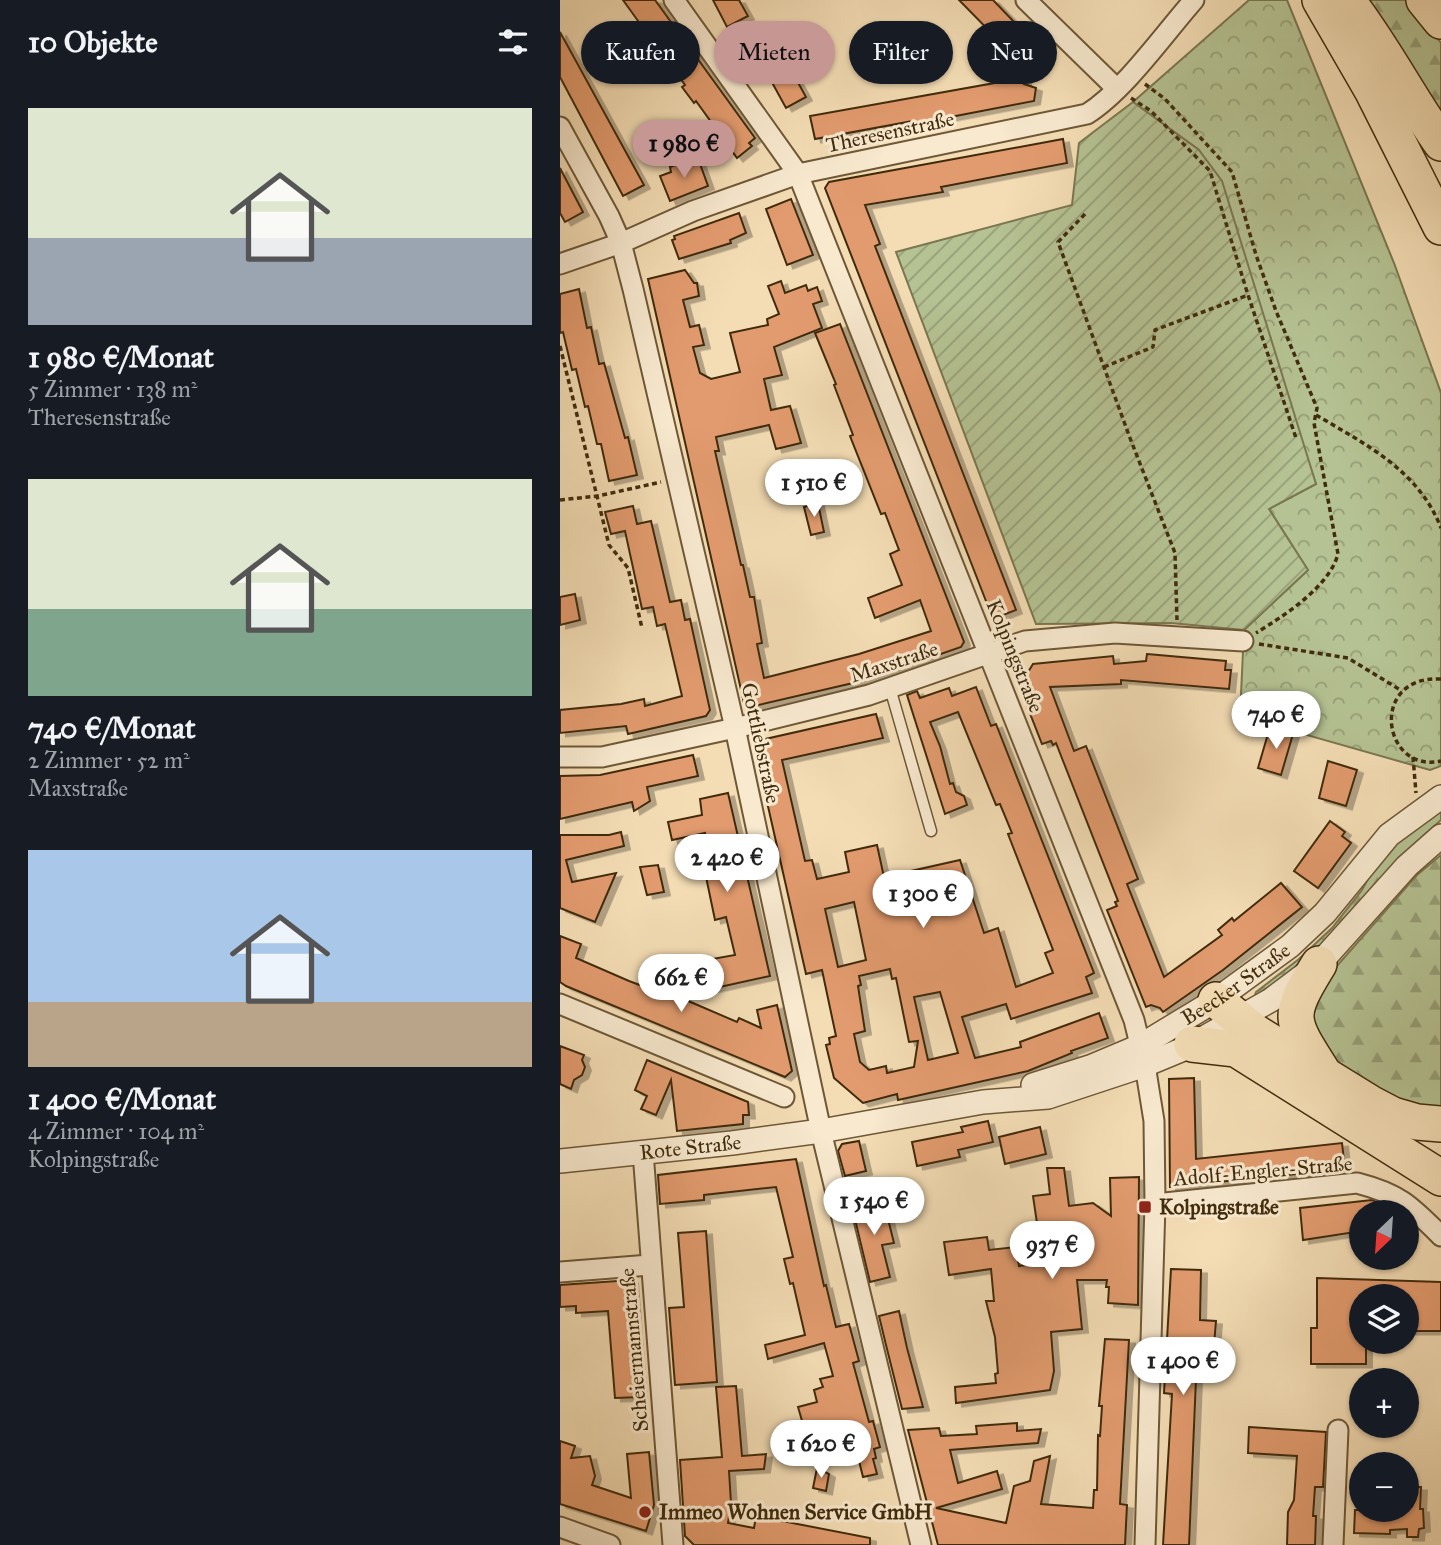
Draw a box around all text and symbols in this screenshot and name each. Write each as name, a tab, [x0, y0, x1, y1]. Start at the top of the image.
chip: Kaufen	[581, 21, 700, 84]
chip: Mieten	[714, 21, 835, 84]
chip: Filter	[849, 21, 953, 84]
chip: Neu	[967, 21, 1057, 84]
icon: filters	[494, 23, 532, 61]
text: 10 Objekte	[28, 24, 158, 60]
street label: Theresenstraße	[823, 106, 957, 158]
pin: 1 980 €	[619, 120, 749, 180]
text: 1 980 €	[649, 129, 719, 157]
icon: home	[217, 154, 343, 280]
text: 1 980 €/Monat	[28, 339, 214, 375]
text: 5 Zimmer · 138 m²	[28, 375, 198, 403]
text: Theresenstraße	[28, 403, 171, 431]
pin: 1 510 €	[749, 460, 879, 519]
text: 1 510 €	[781, 468, 847, 496]
icon: home	[217, 525, 343, 651]
street label: Kolpingstraße	[980, 596, 1050, 717]
street label: Maxstraße	[847, 635, 942, 688]
street label: Gottliebstraße	[736, 680, 787, 806]
pin: 740 €	[1227, 692, 1325, 751]
text: 740 €	[1248, 700, 1304, 728]
text: 740 €/Monat	[28, 710, 196, 746]
text: 2 Zimmer · 52 m²	[28, 746, 190, 774]
text: Maxstraße	[28, 774, 128, 802]
pin: 2 420 €	[662, 834, 792, 894]
text: 2 420 €	[691, 843, 763, 871]
pin: 1 300 €	[858, 870, 988, 930]
text: 1 300 €	[889, 879, 957, 907]
icon: home	[217, 896, 343, 1022]
street label: Beecker Straße	[1176, 937, 1295, 1031]
pin: 662 €	[632, 954, 730, 1014]
text: 662 €	[654, 963, 708, 991]
text: 1 400 €/Monat	[28, 1081, 216, 1117]
text: 4 Zimmer · 104 m²	[28, 1117, 204, 1145]
street label: Rote Straße	[638, 1129, 743, 1166]
text: Kolpingstraße	[28, 1145, 159, 1173]
street label: Adolf-Engler-Straße	[1171, 1150, 1354, 1192]
pin: 1 540 €	[809, 1178, 939, 1237]
text: 1 540 €	[839, 1186, 909, 1214]
place label: Kolpingstraße	[1159, 1194, 1279, 1220]
marker: Kolpingstraße	[1137, 1199, 1153, 1215]
north arrow	[1349, 1200, 1419, 1270]
map controls	[1349, 1200, 1419, 1522]
pin: 937 €	[1003, 1222, 1101, 1281]
text: 937 €	[1026, 1230, 1078, 1258]
street label: Scheiermannstraße	[614, 1267, 654, 1433]
button: layers	[1349, 1284, 1419, 1354]
pin: 1 400 €	[1118, 1338, 1248, 1397]
text: 1 400 €	[1147, 1346, 1219, 1374]
button: +	[1349, 1368, 1419, 1438]
pin: 1 620 €	[756, 1420, 886, 1480]
text: 1 620 €	[786, 1429, 856, 1457]
button: −	[1349, 1452, 1419, 1522]
place label: Immeo Wohnen Service GmbH	[659, 1499, 932, 1525]
marker: Immeo Wohnen Service GmbH	[637, 1504, 653, 1520]

